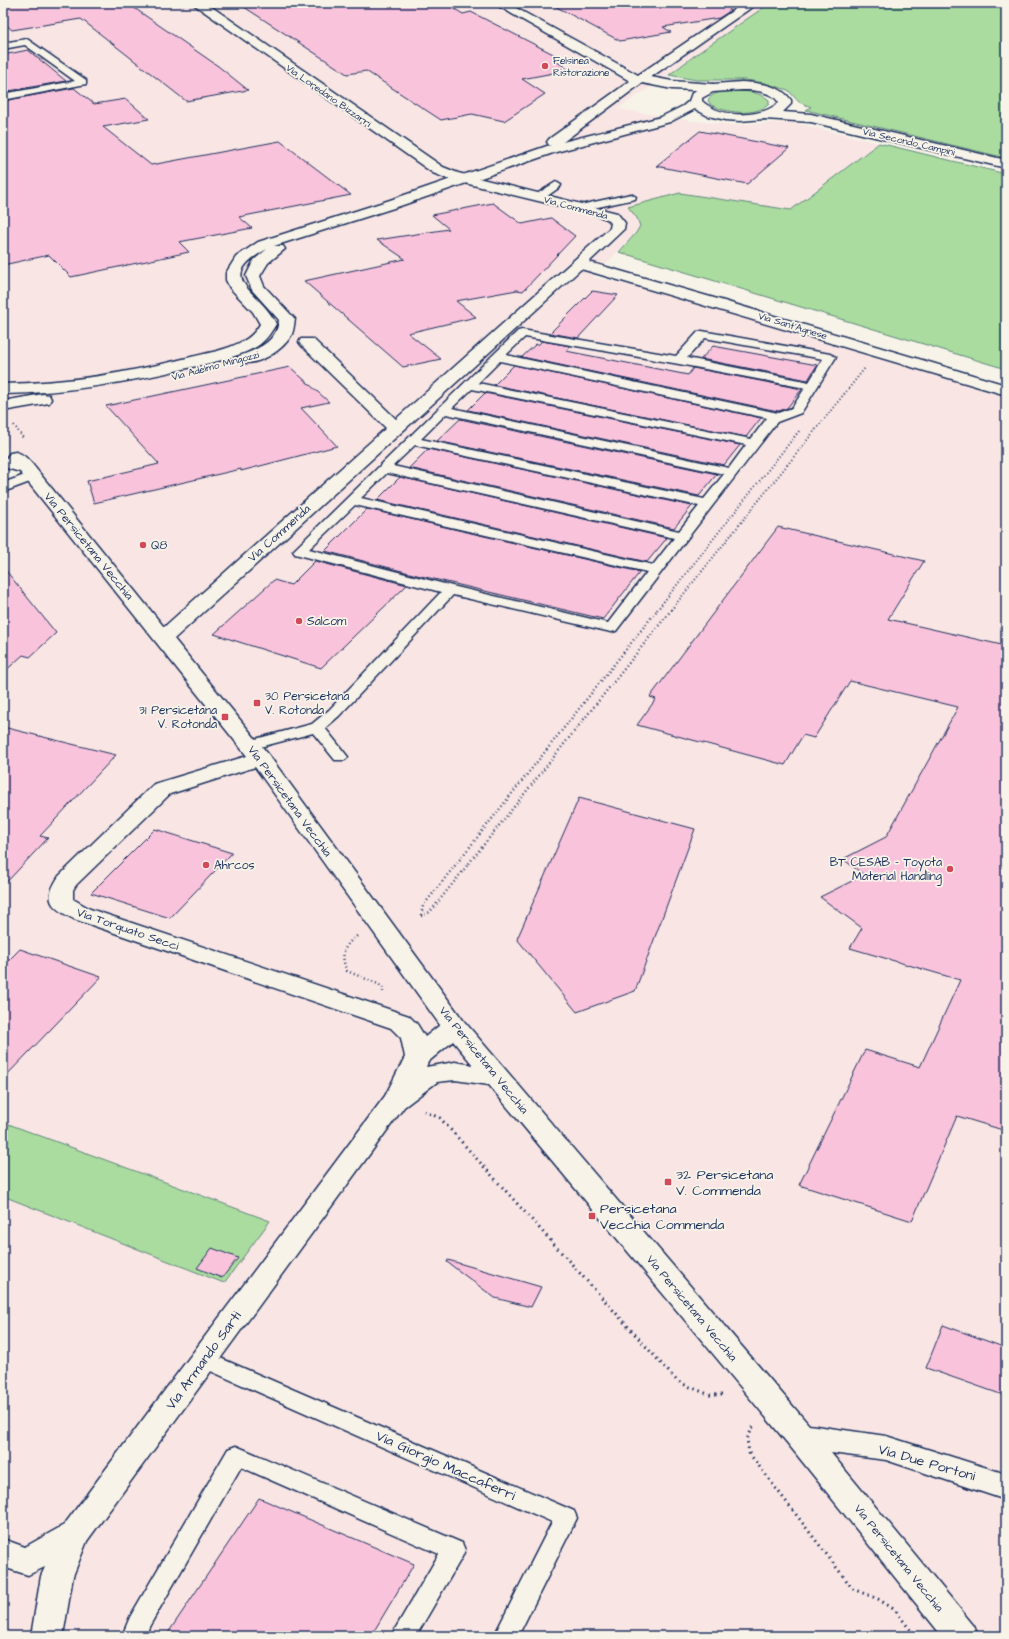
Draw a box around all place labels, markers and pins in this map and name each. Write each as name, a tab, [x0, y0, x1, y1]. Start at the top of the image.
place label: Felsinea Ristorazione	[553, 54, 610, 80]
marker: Felsinea Ristorazione	[540, 61, 550, 71]
place label: Q8	[151, 537, 168, 554]
marker: Q8	[138, 540, 148, 550]
place label: Salcom	[307, 613, 347, 630]
marker: Salcom	[294, 616, 304, 626]
place label: 30 Persicetana V. Rotonda	[265, 688, 349, 719]
marker: 30 Persicetana V. Rotonda	[252, 698, 262, 708]
place label: 31 Persicetana V. Rotonda	[139, 702, 217, 733]
marker: 31 Persicetana V. Rotonda	[220, 712, 230, 722]
place label: BT CESAB - Toyota Material Handling	[830, 854, 942, 886]
place label: Ahrcos	[214, 857, 255, 874]
marker: Ahrcos	[201, 860, 211, 870]
marker: BT CESAB - Toyota Material Handling	[945, 864, 955, 874]
place label: 32 Persicetana V. Commenda	[676, 1165, 773, 1201]
marker: 32 Persicetana V. Commenda	[663, 1177, 673, 1187]
place label: Persicetana Vecchia Commenda	[600, 1199, 724, 1235]
marker: Persicetana Vecchia Commenda	[587, 1211, 597, 1221]

